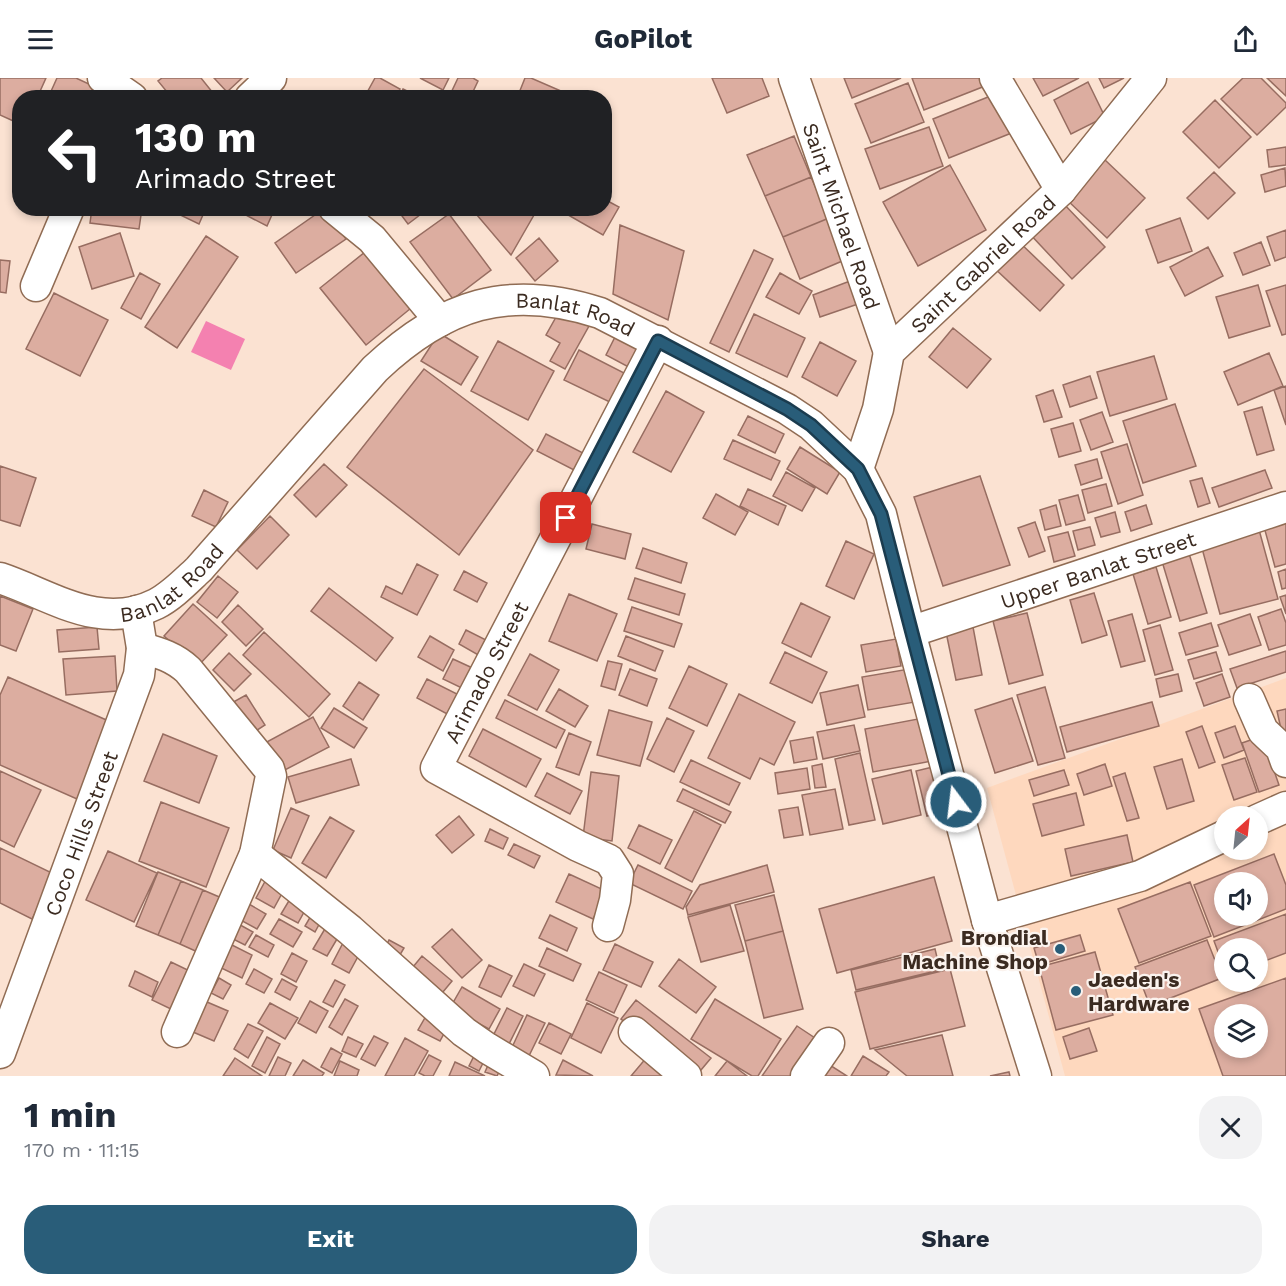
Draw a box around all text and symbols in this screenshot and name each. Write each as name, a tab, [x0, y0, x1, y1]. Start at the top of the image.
icon: menu	[24, 23, 57, 56]
text: GoPilot	[594, 23, 692, 55]
icon: share	[1229, 23, 1262, 56]
text: 130 m	[135, 113, 257, 162]
icon: left	[36, 114, 114, 192]
street label: Saint Michael Road	[798, 119, 886, 313]
text: Arimado Street	[135, 163, 336, 195]
street label: Saint Gabriel Road	[905, 189, 1061, 338]
street label: Banlat Road	[515, 287, 639, 341]
pin	[540, 492, 591, 543]
icon: arrive	[549, 501, 582, 534]
street label: Upper Banlat Street	[997, 525, 1199, 614]
street label: Banlat Road	[118, 538, 228, 627]
street label: Arimado Street	[439, 597, 533, 747]
street label: Coco Hills Street	[39, 747, 123, 919]
position arrow	[924, 770, 988, 834]
north arrow	[1214, 806, 1268, 860]
map controls	[1214, 806, 1268, 1058]
button: sound	[1214, 872, 1268, 926]
place label: Brondial Machine Shop	[902, 925, 1048, 974]
button: search	[1214, 938, 1268, 992]
marker: Brondial Machine Shop	[1053, 942, 1067, 956]
place label: Jaeden's Hardware	[1088, 967, 1190, 1016]
marker: Jaeden's Hardware	[1069, 984, 1083, 998]
button: layers	[1214, 1004, 1268, 1058]
text: 1 min	[24, 1094, 116, 1136]
button: close	[1199, 1096, 1262, 1159]
text: 170 m · 11:15	[24, 1138, 140, 1162]
button: Exit	[24, 1205, 637, 1274]
button: Share	[649, 1205, 1262, 1274]

